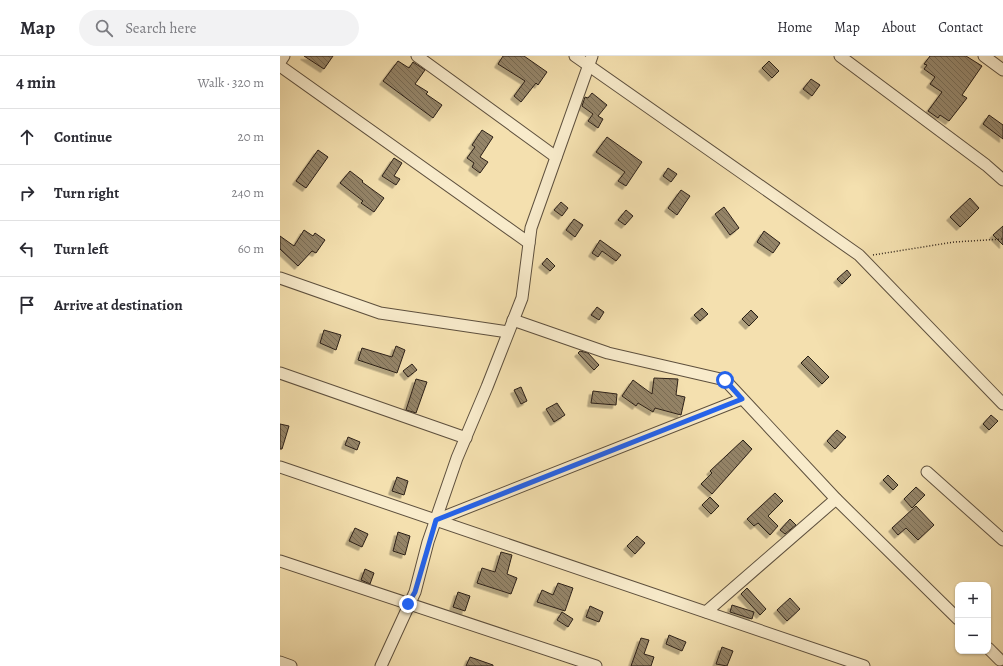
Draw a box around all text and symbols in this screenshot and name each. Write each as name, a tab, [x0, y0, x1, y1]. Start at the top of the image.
search box	[79, 10, 359, 46]
text: Map	[20, 15, 55, 41]
icon: search	[93, 17, 115, 39]
text: Search here	[125, 18, 197, 38]
text: Home	[777, 18, 812, 37]
text: Map	[834, 18, 860, 37]
text: About	[882, 18, 916, 37]
text: Contact	[938, 18, 983, 37]
text: 4 min	[16, 71, 56, 94]
text: Walk · 320 m	[198, 74, 264, 91]
icon: ahead	[16, 126, 38, 148]
text: Continue	[54, 127, 112, 147]
text: 20 m	[238, 128, 264, 145]
icon: right	[16, 182, 38, 204]
text: Turn right	[54, 183, 119, 203]
text: 240 m	[232, 184, 264, 201]
icon: left	[16, 238, 38, 260]
text: Turn left	[54, 239, 109, 259]
text: 60 m	[238, 240, 264, 257]
icon: arrive	[16, 294, 38, 316]
text: Arrive at destination	[54, 295, 183, 315]
route start	[716, 371, 734, 389]
map controls	[955, 582, 991, 654]
button: +	[955, 582, 991, 618]
route end	[399, 595, 417, 613]
button: −	[955, 618, 991, 654]

